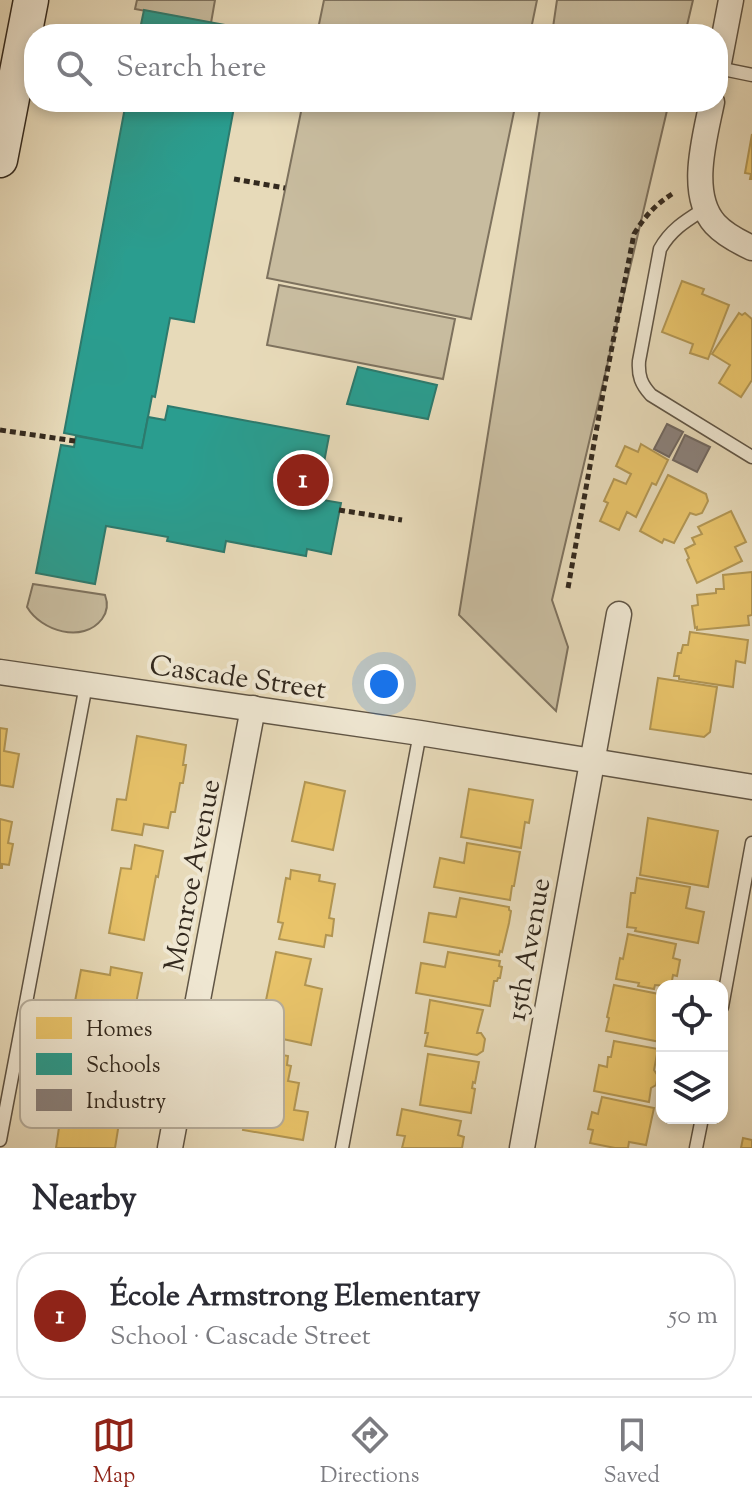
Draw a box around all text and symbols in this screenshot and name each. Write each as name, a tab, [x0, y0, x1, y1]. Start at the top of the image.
search box	[24, 24, 728, 112]
icon: search	[52, 46, 96, 90]
text: Search here	[116, 47, 266, 90]
pin: 1	[277, 450, 329, 510]
street label: Cascade Street	[147, 647, 329, 711]
your location	[364, 664, 404, 704]
street label: Monroe Avenue	[156, 776, 232, 975]
street label: 15th Avenue	[498, 875, 562, 1024]
map controls	[656, 980, 728, 1124]
button: locate	[656, 980, 728, 1052]
legend	[20, 1000, 284, 1128]
text: Homes	[86, 1015, 152, 1047]
text: Schools	[86, 1051, 160, 1083]
button: layers	[656, 1052, 728, 1124]
text: Industry	[86, 1087, 166, 1119]
text: Nearby	[32, 1176, 137, 1225]
text: École Armstrong Elementary	[110, 1276, 480, 1319]
text: 1	[56, 1298, 64, 1335]
text: 50 m	[668, 1298, 718, 1335]
text: School · Cascade Street	[110, 1319, 371, 1356]
tab: Map	[92, 1413, 136, 1493]
tab: Directions	[320, 1413, 419, 1493]
tab: Saved	[603, 1413, 660, 1493]

